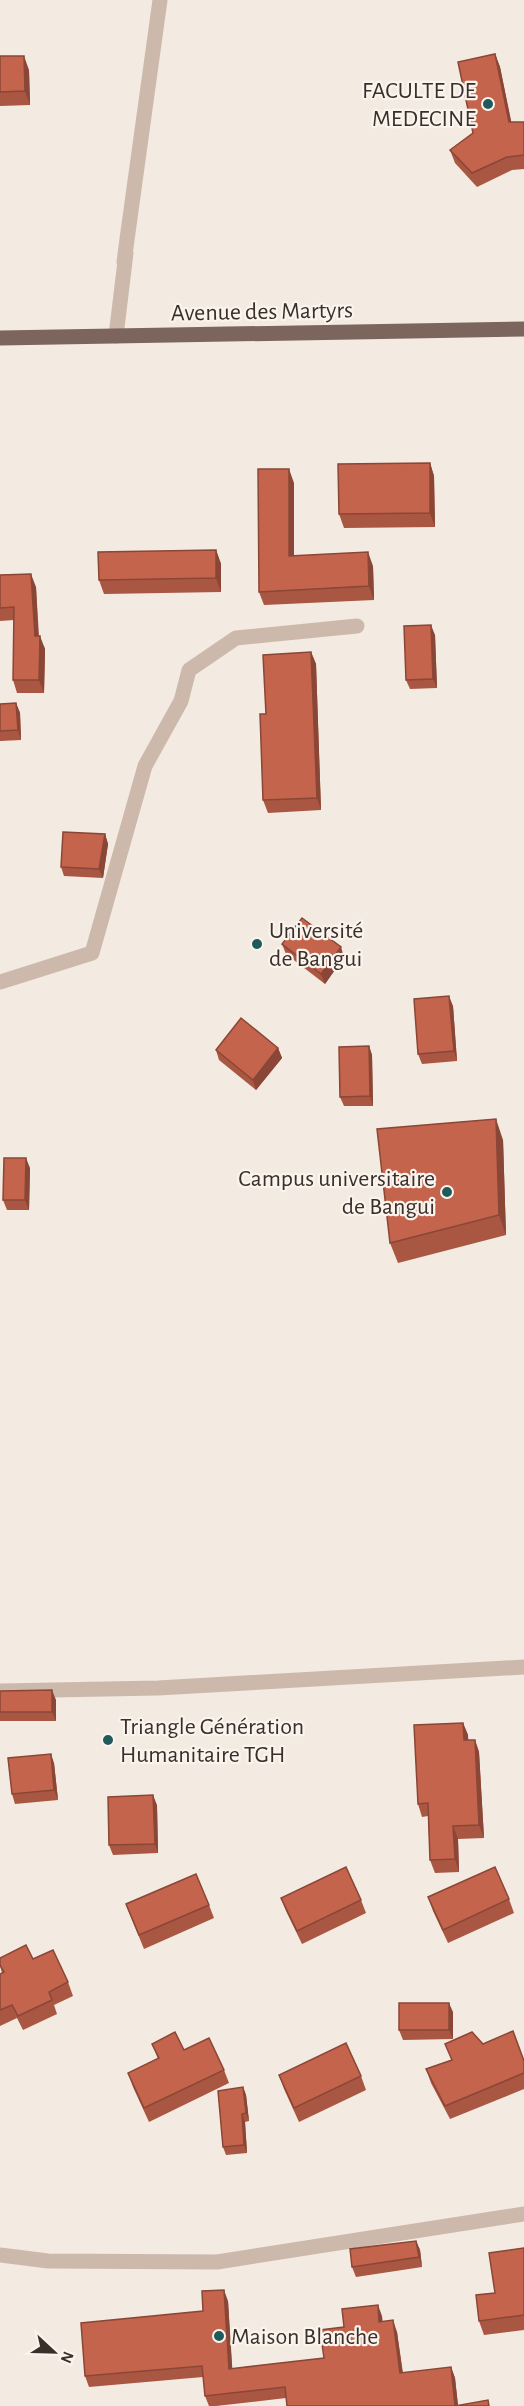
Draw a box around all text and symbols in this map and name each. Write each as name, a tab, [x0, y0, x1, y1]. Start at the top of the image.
place label: FACULTE DE MEDECINE	[362, 79, 476, 131]
marker: FACULTE DE MEDECINE	[481, 97, 495, 111]
street label: Avenue des Martyrs	[171, 298, 353, 326]
place label: Université de Bangui	[269, 919, 363, 971]
marker: Université de Bangui	[250, 937, 264, 951]
place label: Campus universitaire de Bangui	[238, 1167, 435, 1219]
marker: Campus universitaire de Bangui	[440, 1185, 454, 1199]
place label: Triangle Génération Humanitaire TGH	[120, 1715, 304, 1767]
marker: Triangle Génération Humanitaire TGH	[101, 1733, 115, 1747]
north arrow	[24, 2322, 84, 2382]
place label: Maison Blanche	[231, 2325, 378, 2349]
marker: Maison Blanche	[212, 2329, 226, 2343]
text: N	[57, 2349, 76, 2365]

